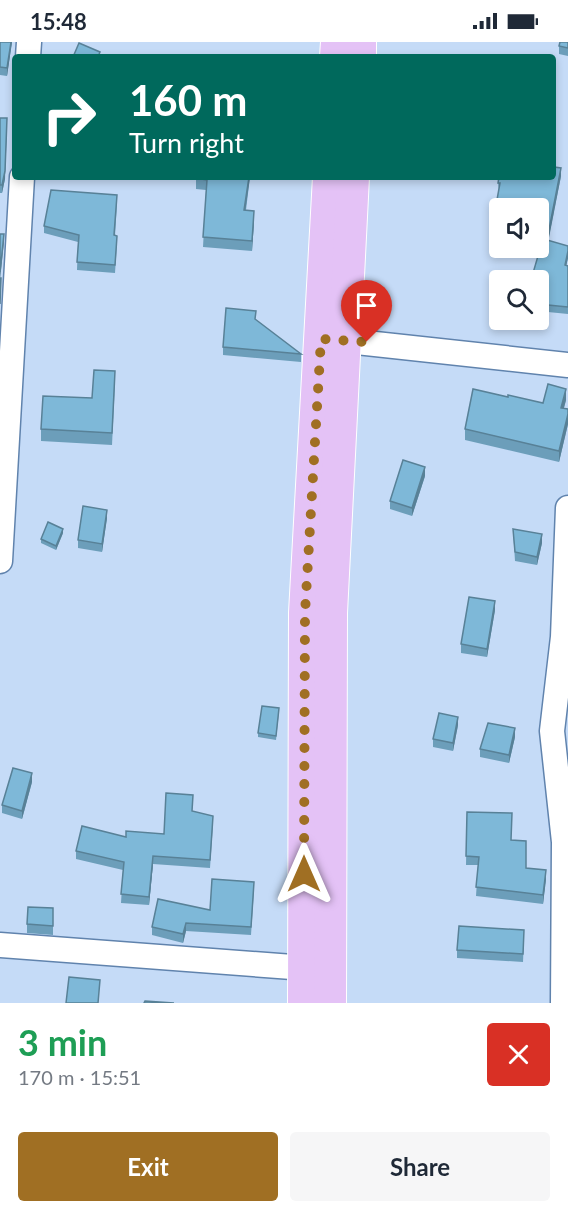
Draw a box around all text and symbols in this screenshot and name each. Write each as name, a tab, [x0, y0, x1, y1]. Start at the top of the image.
text: 15:48	[30, 8, 87, 35]
text: 160 m	[129, 75, 247, 125]
icon: right	[30, 78, 108, 156]
text: Turn right	[129, 126, 244, 159]
map controls	[489, 198, 549, 330]
button: sound	[489, 198, 549, 258]
button: search	[489, 270, 549, 330]
pin	[341, 280, 392, 342]
icon: arrive	[350, 289, 383, 322]
position arrow	[272, 842, 336, 906]
text: 3 min	[18, 1020, 107, 1064]
button: close	[487, 1023, 550, 1086]
text: 170 m · 15:51	[18, 1065, 141, 1089]
button: Exit	[18, 1132, 278, 1201]
button: Share	[290, 1132, 550, 1201]

